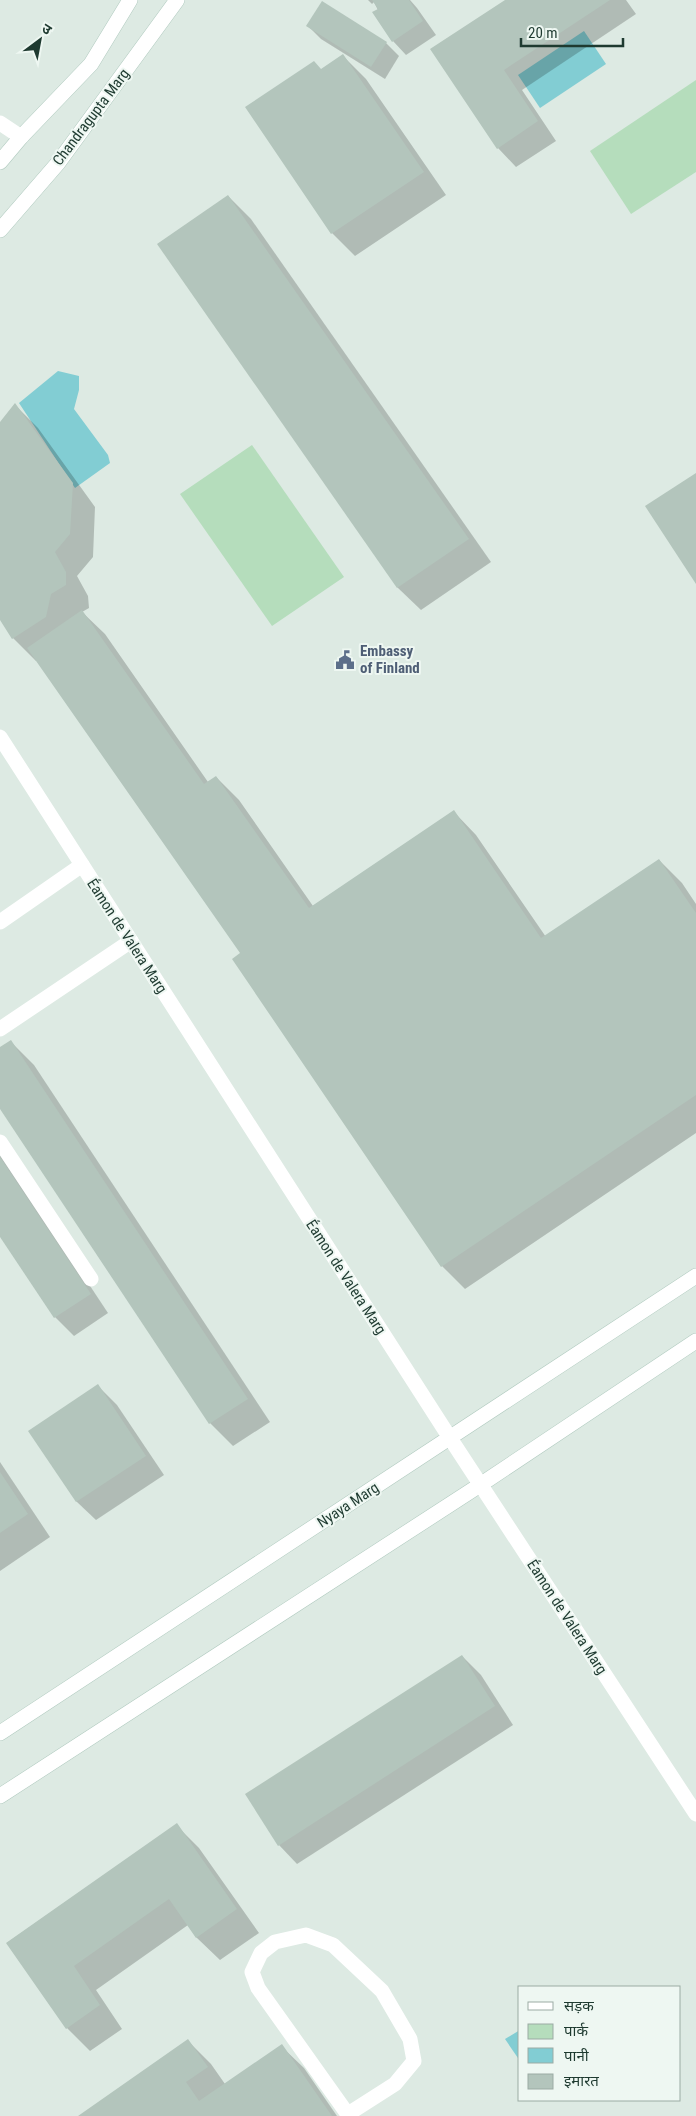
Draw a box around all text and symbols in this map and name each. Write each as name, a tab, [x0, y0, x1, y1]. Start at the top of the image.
north arrow	[15, 15, 65, 65]
scale bar	[521, 15, 624, 47]
text: उ	[39, 20, 55, 38]
text: 20 m	[528, 24, 558, 42]
street label: Chandragupta Marg	[49, 65, 133, 169]
place label: Embassy of Finland	[360, 642, 420, 677]
public building icon: Embassy of Finland	[334, 649, 356, 671]
street label: Éamon de Valera Marg	[83, 875, 171, 997]
street label: Éamon de Valera Marg	[302, 1216, 390, 1338]
street label: Nyaya Marg	[314, 1478, 382, 1532]
street label: Éamon de Valera Marg	[523, 1556, 611, 1678]
legend	[518, 1986, 681, 2101]
text: सड़क	[564, 1997, 594, 2015]
text: पार्क	[564, 2022, 588, 2040]
text: पानी	[564, 2047, 590, 2065]
text: इमारत	[564, 2072, 599, 2090]

